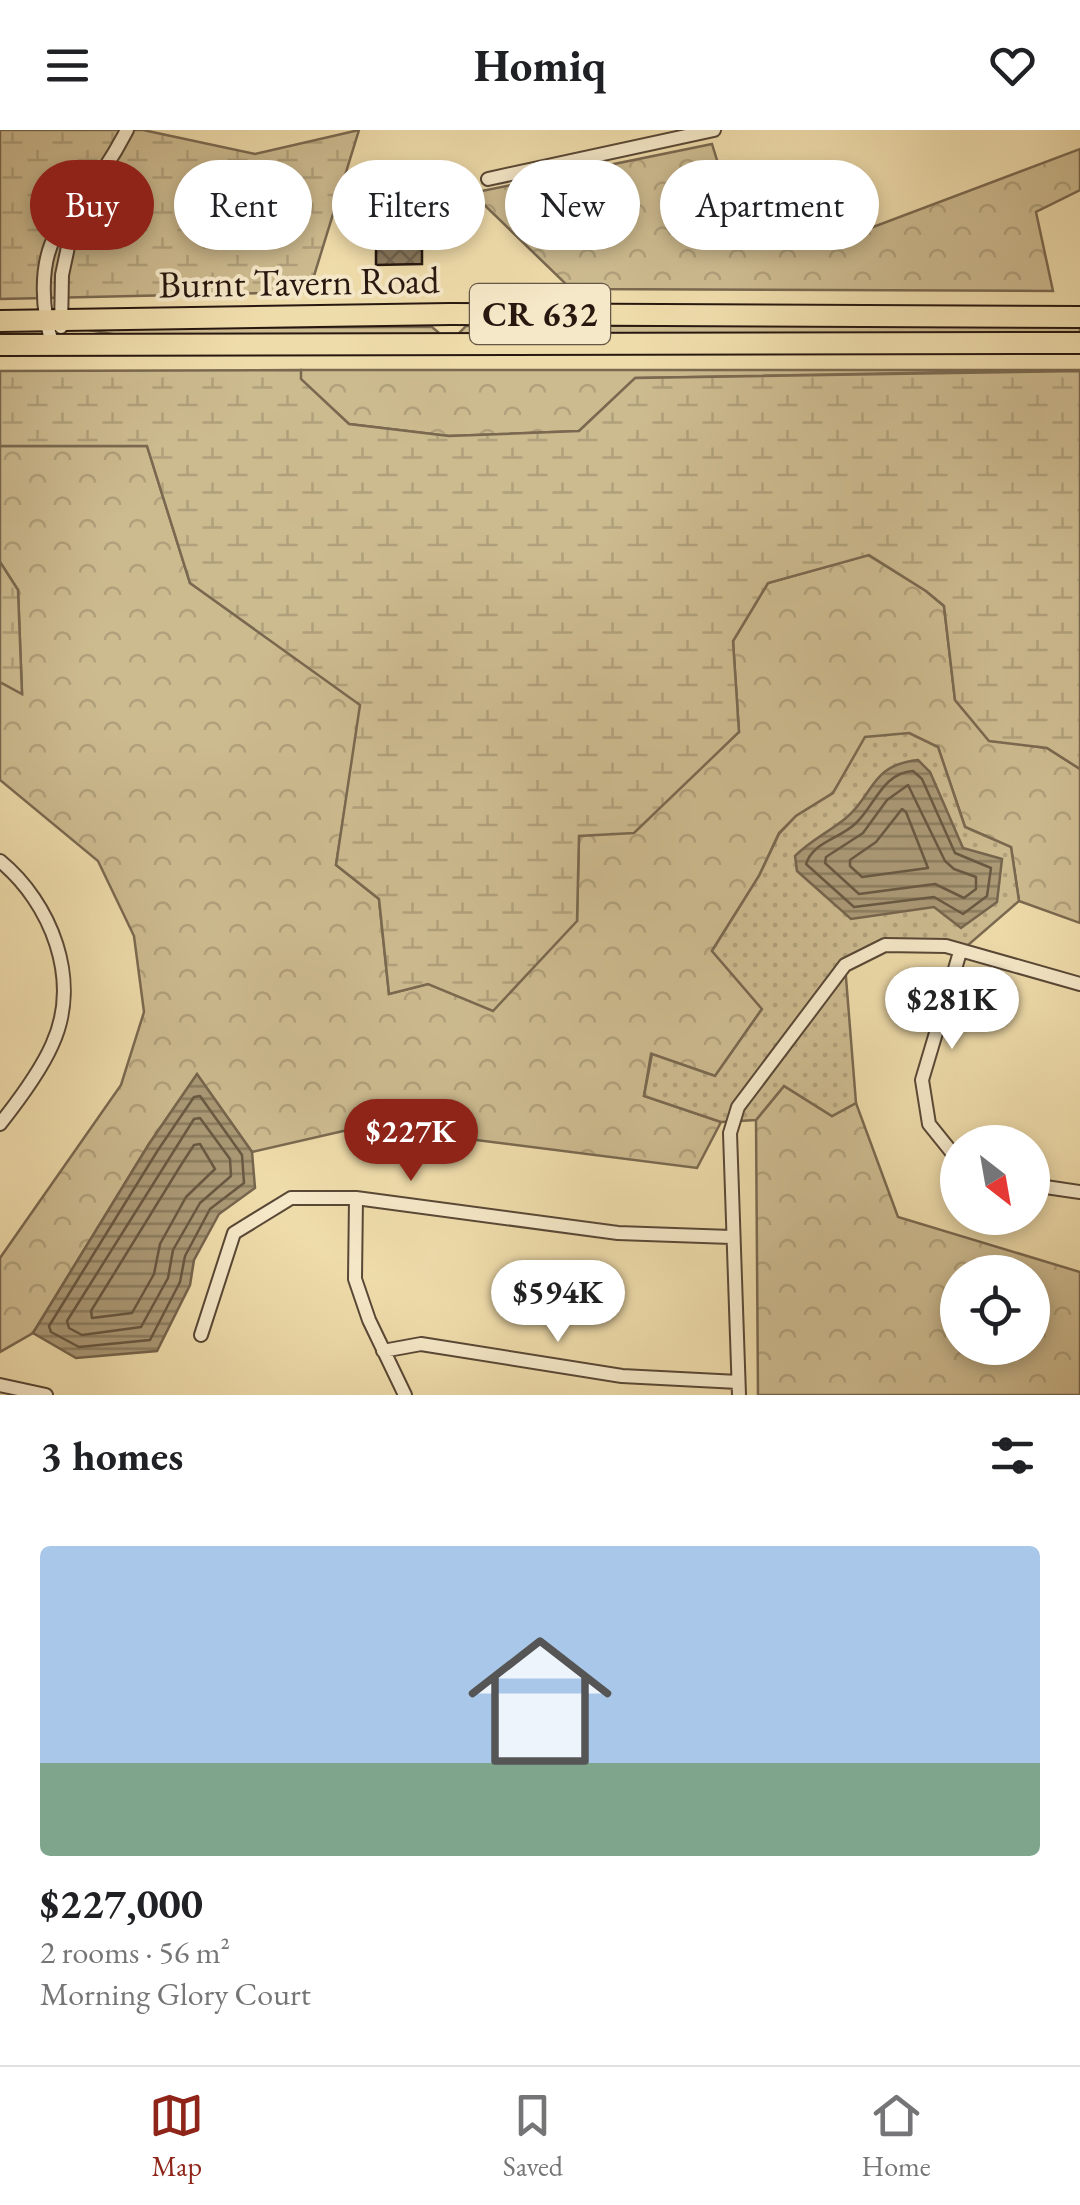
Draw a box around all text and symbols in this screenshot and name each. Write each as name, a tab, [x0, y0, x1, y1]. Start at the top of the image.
text: Homiq	[474, 36, 606, 94]
icon: menu	[40, 38, 95, 93]
icon: heart	[985, 38, 1040, 93]
chip: Buy	[30, 160, 154, 250]
chip: Rent	[174, 160, 312, 250]
chip: Filters	[332, 160, 485, 250]
chip: New	[505, 160, 640, 250]
chip: Apartment	[660, 160, 879, 250]
street label: Burnt Tavern Road	[158, 255, 441, 308]
road number: CR 632	[470, 284, 610, 344]
pin: $281K	[882, 967, 1022, 1052]
text: $281K	[907, 978, 997, 1020]
pin: $227K	[341, 1099, 481, 1184]
text: $227K	[366, 1110, 456, 1152]
north arrow	[940, 1125, 1050, 1235]
map controls	[940, 1125, 1050, 1365]
button: locate	[940, 1255, 1050, 1365]
pin: $594K	[488, 1260, 628, 1345]
text: $594K	[513, 1271, 603, 1313]
text: 3 homes	[40, 1428, 183, 1483]
icon: filters	[985, 1428, 1040, 1483]
icon: home	[450, 1611, 630, 1791]
text: $227,000	[40, 1876, 203, 1931]
text: 2 rooms · 56 m²	[40, 1931, 230, 1973]
text: Morning Glory Court	[40, 1973, 311, 2015]
tab: Map	[149, 2088, 204, 2184]
tab: Saved	[503, 2088, 563, 2184]
tab: Home	[861, 2088, 931, 2184]

